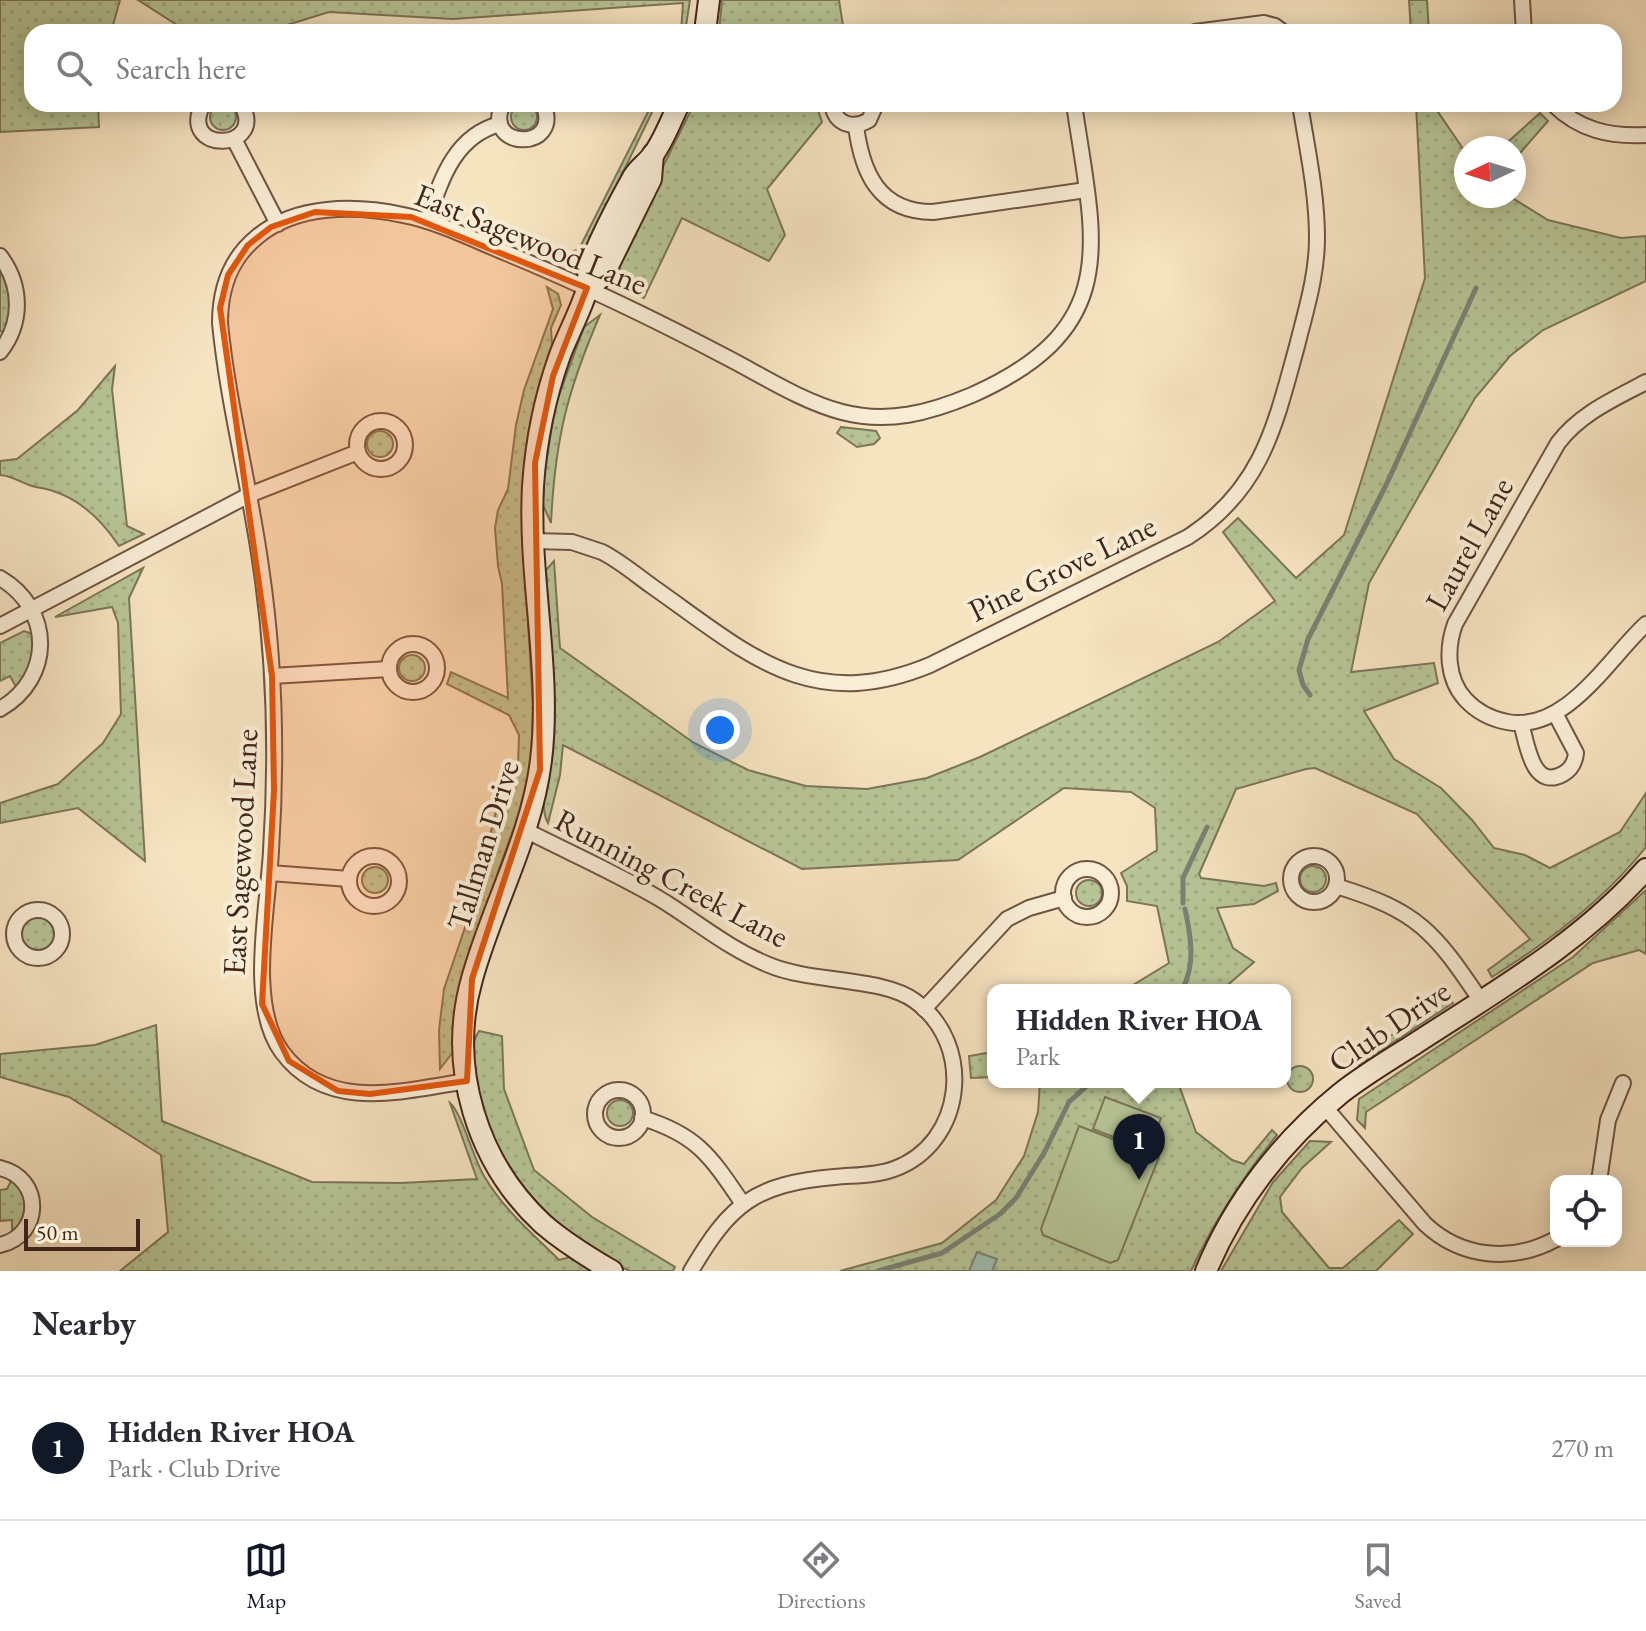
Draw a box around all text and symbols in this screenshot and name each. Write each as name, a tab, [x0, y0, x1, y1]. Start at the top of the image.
search box	[24, 24, 1622, 112]
icon: search	[52, 46, 96, 90]
text: Search here	[116, 49, 246, 88]
north arrow	[1454, 136, 1526, 208]
street label: East Sagewood Lane	[409, 173, 653, 305]
street label: Laurel Lane	[1415, 470, 1523, 618]
street label: Pine Grove Lane	[961, 505, 1163, 631]
your location	[700, 710, 740, 750]
street label: East Sagewood Lane	[213, 728, 267, 976]
street label: Tallman Drive	[437, 755, 529, 935]
street label: Running Creek Lane	[548, 799, 796, 957]
street label: Club Drive	[1320, 970, 1458, 1082]
popup	[987, 984, 1291, 1088]
text: Hidden River HOA	[1016, 1000, 1262, 1039]
text: Park	[1016, 1039, 1060, 1073]
pin: 1	[1113, 1114, 1165, 1180]
map controls	[1550, 1175, 1622, 1247]
button: locate	[1550, 1175, 1622, 1247]
scale bar	[24, 1215, 140, 1251]
text: 50 m	[36, 1218, 79, 1247]
text: Nearby	[32, 1301, 136, 1345]
text: Hidden River HOA	[108, 1412, 355, 1451]
text: 1	[51, 1431, 65, 1465]
text: 270 m	[1551, 1431, 1614, 1465]
text: Park · Club Drive	[108, 1451, 280, 1485]
tab: Map	[244, 1538, 288, 1615]
tab: Directions	[777, 1538, 866, 1615]
tab: Saved	[1354, 1538, 1402, 1615]

